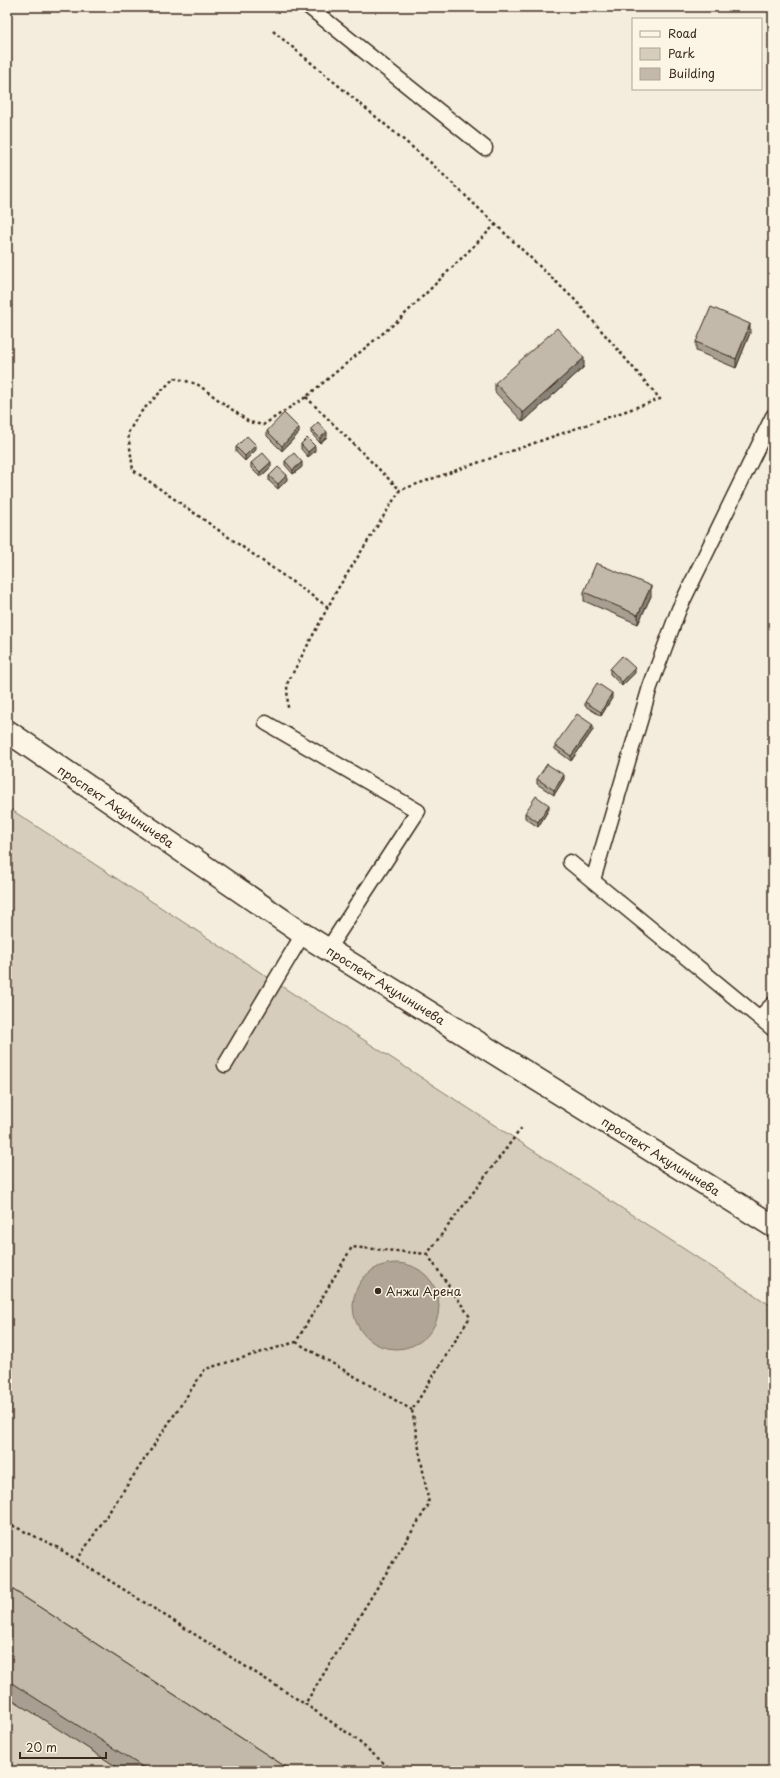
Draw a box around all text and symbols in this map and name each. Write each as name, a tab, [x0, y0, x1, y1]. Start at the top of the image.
legend	[632, 18, 762, 90]
text: Road	[668, 24, 697, 42]
text: Park	[668, 44, 695, 62]
text: Building	[668, 64, 715, 82]
street label: проспект Акулиничева	[54, 760, 178, 852]
street label: проспект Акулиничева	[323, 941, 449, 1029]
street label: проспект Акулиничева	[598, 1112, 724, 1200]
place label: Анжи Арена	[386, 1282, 462, 1300]
marker: Анжи Арена	[373, 1286, 383, 1296]
scale bar	[20, 1734, 106, 1760]
text: 20 m	[26, 1738, 57, 1756]

